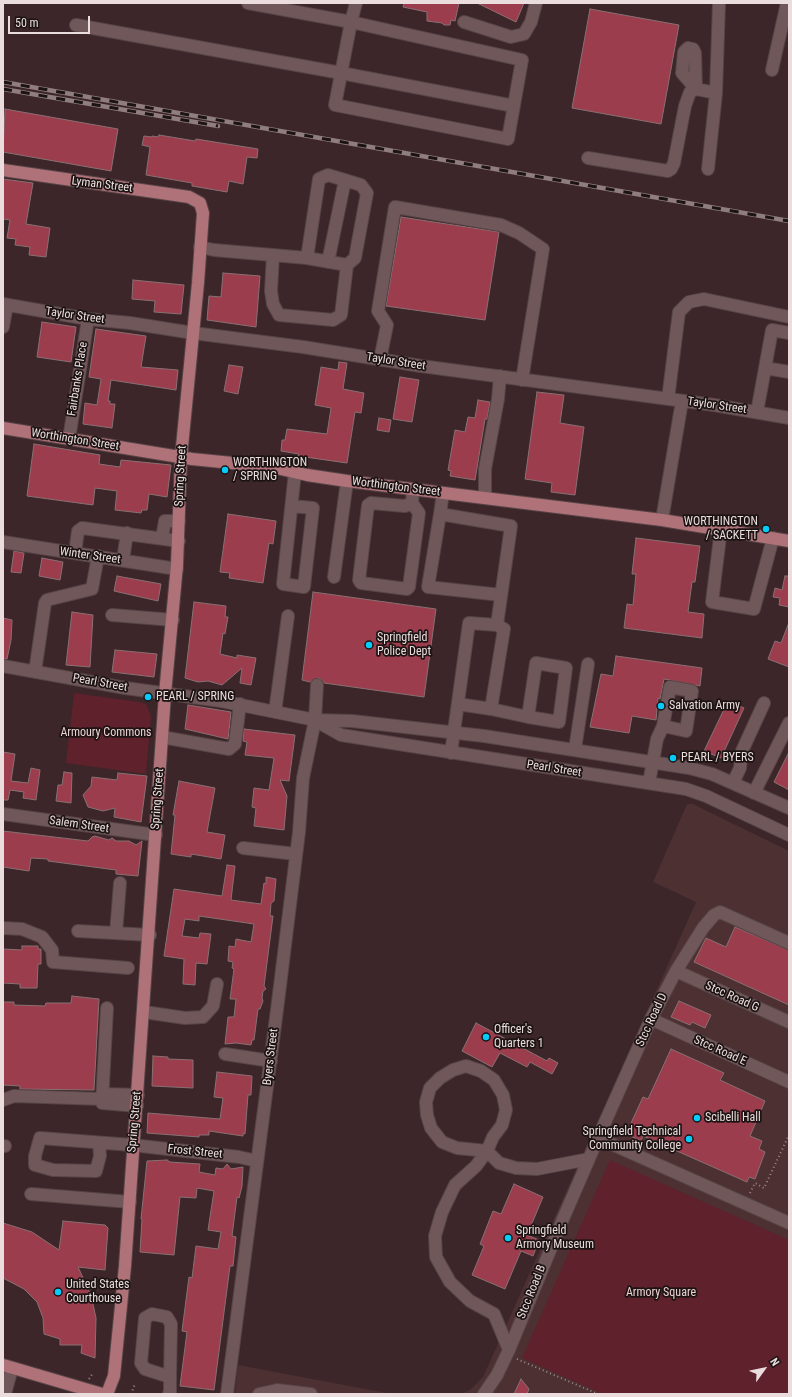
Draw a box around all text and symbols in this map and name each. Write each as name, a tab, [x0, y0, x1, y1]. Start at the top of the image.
scale bar	[10, 8, 92, 34]
text: 50 m	[15, 16, 39, 30]
street label: Lyman Street	[71, 174, 133, 196]
street label: Taylor Street	[45, 305, 105, 327]
street label: Fairbanks Place	[65, 341, 91, 417]
street label: Taylor Street	[365, 350, 427, 374]
street label: Taylor Street	[687, 395, 747, 417]
street label: Worthington Street	[30, 426, 120, 454]
street label: Spring Street	[172, 445, 190, 507]
place label: WORTHINGTON / SPRING	[233, 456, 307, 484]
marker: WORTHINGTON / SPRING	[220, 465, 230, 475]
street label: Worthington Street	[351, 474, 441, 500]
place label: WORTHINGTON / SACKETT	[684, 515, 758, 543]
marker: WORTHINGTON / SACKETT	[761, 524, 771, 534]
street label: Winter Street	[59, 545, 121, 567]
place label: Springfield Police Dept	[377, 631, 431, 659]
marker: Springfield Police Dept	[364, 640, 374, 650]
street label: Pearl Street	[72, 671, 128, 695]
place label: PEARL / SPRING	[156, 690, 234, 704]
marker: PEARL / SPRING	[143, 692, 153, 702]
place label: Salvation Army	[669, 699, 740, 713]
marker: Salvation Army	[656, 701, 666, 711]
park label: Armoury Commons	[60, 726, 152, 740]
place label: PEARL / BYERS	[681, 751, 754, 765]
marker: PEARL / BYERS	[668, 753, 678, 763]
street label: Pearl Street	[526, 758, 582, 780]
street label: Spring Street	[149, 768, 167, 830]
street label: Salem Street	[48, 814, 110, 836]
street label: Stcc Road G	[703, 979, 761, 1015]
street label: Stcc Road D	[633, 991, 671, 1049]
place label: Officer's Quarters 1	[494, 1023, 544, 1051]
street label: Byers Street	[260, 1028, 282, 1086]
marker: Officer's Quarters 1	[481, 1032, 491, 1042]
street label: Stcc Road E	[691, 1033, 749, 1069]
street label: Spring Street	[125, 1091, 145, 1153]
place label: Scibelli Hall	[705, 1111, 761, 1125]
marker: Scibelli Hall	[692, 1113, 702, 1123]
place label: Springfield Technical Community College	[583, 1125, 681, 1153]
marker: Springfield Technical Community College	[684, 1134, 694, 1144]
street label: Frost Street	[167, 1142, 223, 1162]
place label: Springfield Armory Museum	[516, 1224, 594, 1252]
marker: Springfield Armory Museum	[503, 1233, 513, 1243]
street label: Stcc Road B	[515, 1263, 549, 1321]
place label: United States Courthouse	[66, 1278, 129, 1306]
park label: Armory Square	[626, 1286, 696, 1300]
marker: United States Courthouse	[53, 1287, 63, 1297]
north arrow	[744, 1349, 784, 1389]
text: N	[767, 1356, 782, 1369]

